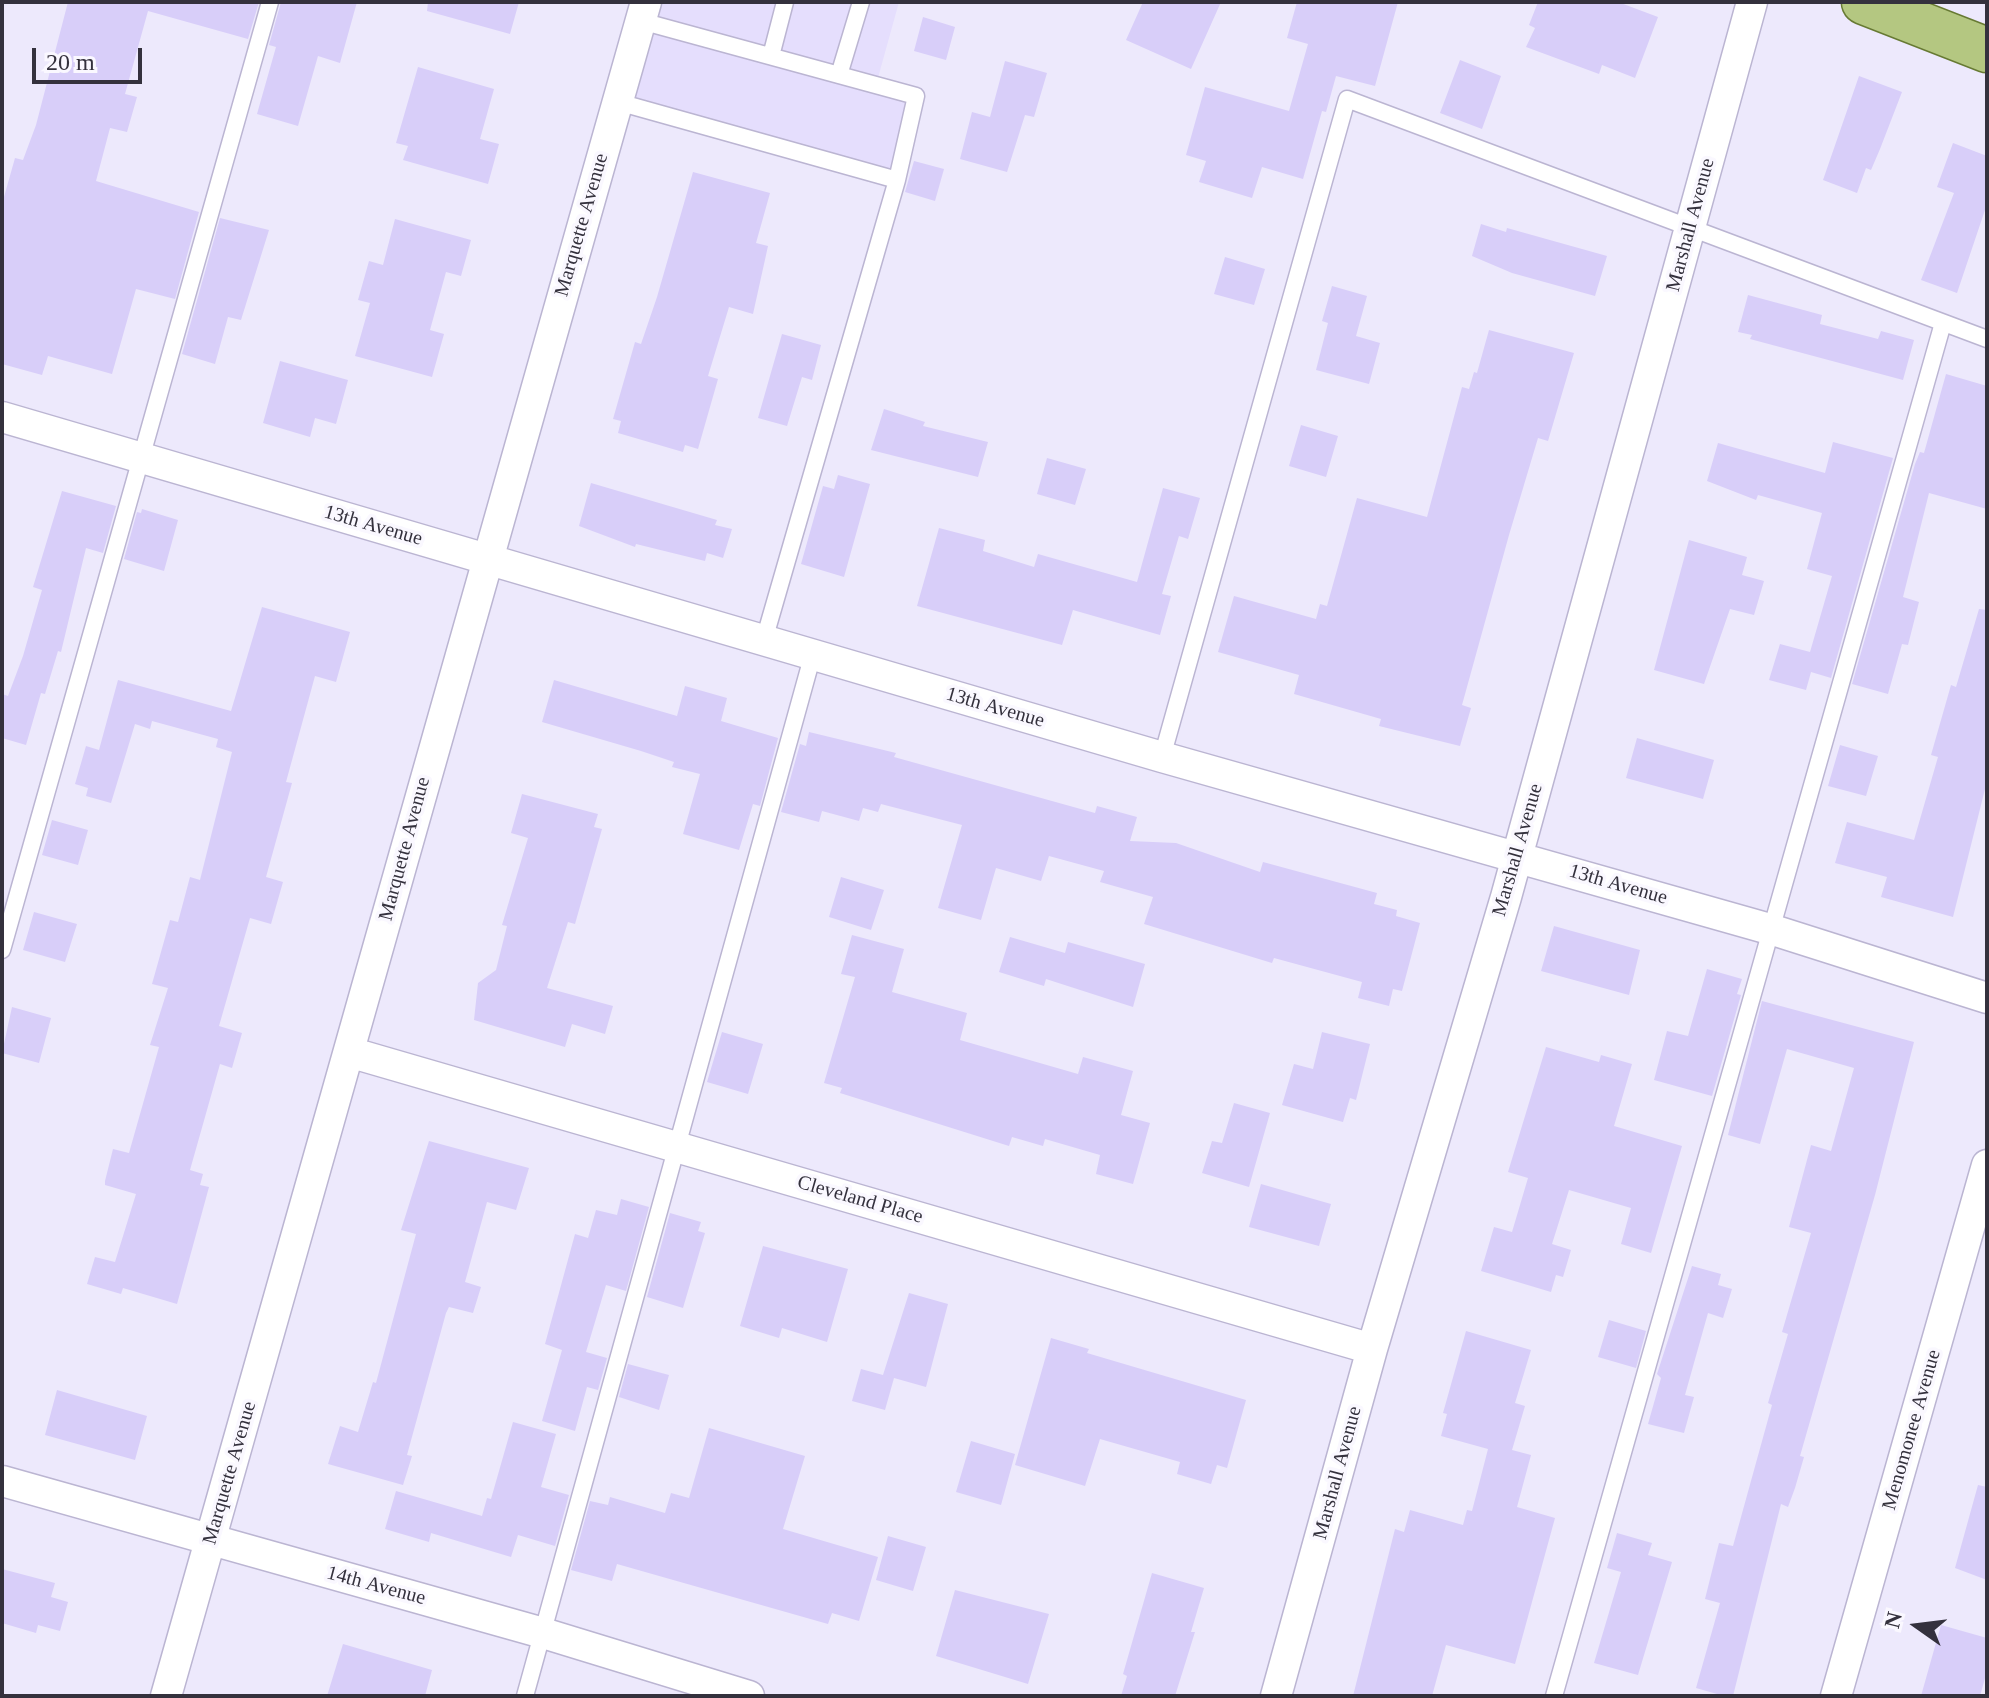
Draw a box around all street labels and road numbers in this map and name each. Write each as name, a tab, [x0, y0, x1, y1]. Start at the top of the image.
street label: Marquette Avenue	[550, 151, 614, 299]
street label: Marshall Avenue	[1662, 156, 1720, 294]
street label: 13th Avenue	[321, 501, 425, 551]
street label: 13th Avenue	[943, 683, 1047, 733]
street label: Marquette Avenue	[374, 774, 436, 924]
street label: Marshall Avenue	[1488, 781, 1548, 919]
street label: 13th Avenue	[1566, 860, 1670, 910]
street label: Cleveland Place	[795, 1171, 925, 1229]
street label: Menomonee Avenue	[1878, 1347, 1946, 1513]
street label: Marquette Avenue	[198, 1399, 262, 1547]
street label: Marshall Avenue	[1309, 1404, 1367, 1542]
street label: 14th Avenue	[324, 1561, 428, 1611]

